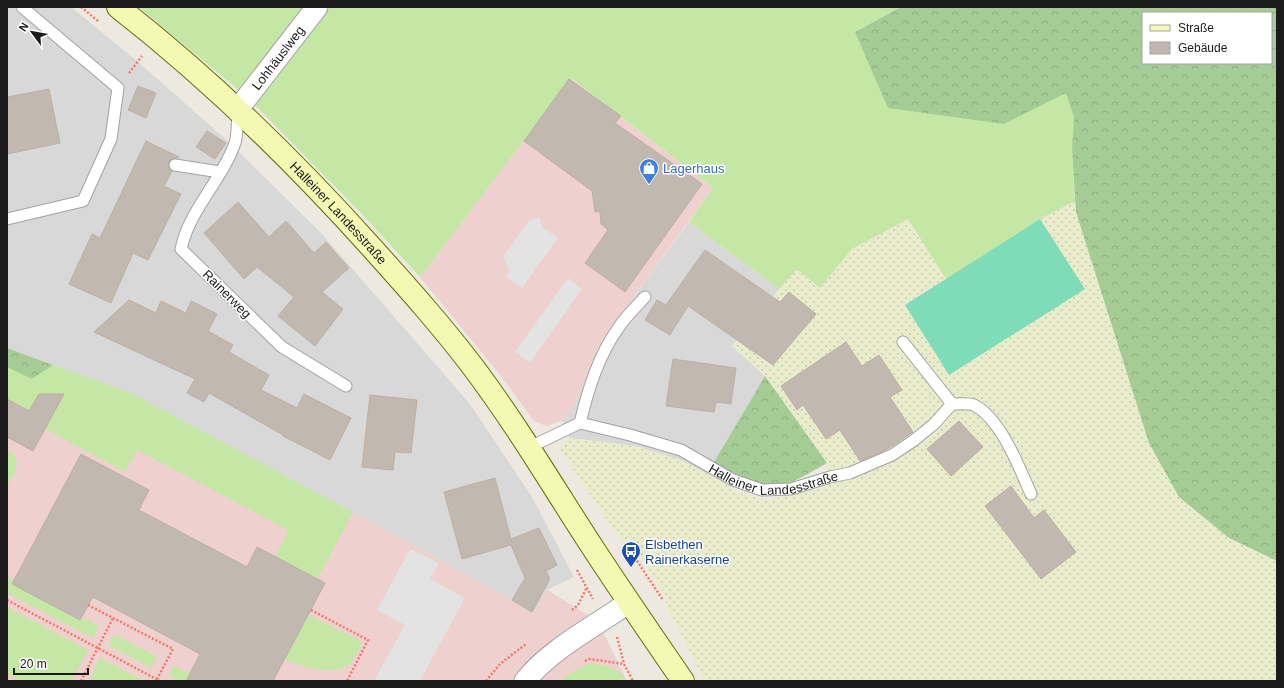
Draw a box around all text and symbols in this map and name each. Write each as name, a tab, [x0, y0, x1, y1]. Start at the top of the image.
north arrow	[12, 12, 52, 52]
legend	[1142, 12, 1272, 64]
text: N	[16, 20, 31, 33]
text: Straße	[1178, 21, 1214, 35]
street label: Lohhäuslweg	[248, 23, 307, 93]
text: Gebäude	[1178, 41, 1228, 55]
shop icon: Lagerhaus	[638, 157, 660, 185]
street label: Halleiner Landesstraße	[287, 158, 390, 267]
place label: Lagerhaus	[663, 161, 725, 176]
street label: Rainerweg	[200, 267, 254, 321]
street label: Halleiner Landesstraße	[706, 460, 839, 498]
place label: Elsbethen Rainerkaserne	[645, 537, 730, 567]
bus stop icon: Elsbethen Rainerkaserne	[620, 540, 642, 568]
scale bar	[14, 650, 88, 676]
text: 20 m	[20, 657, 47, 671]

